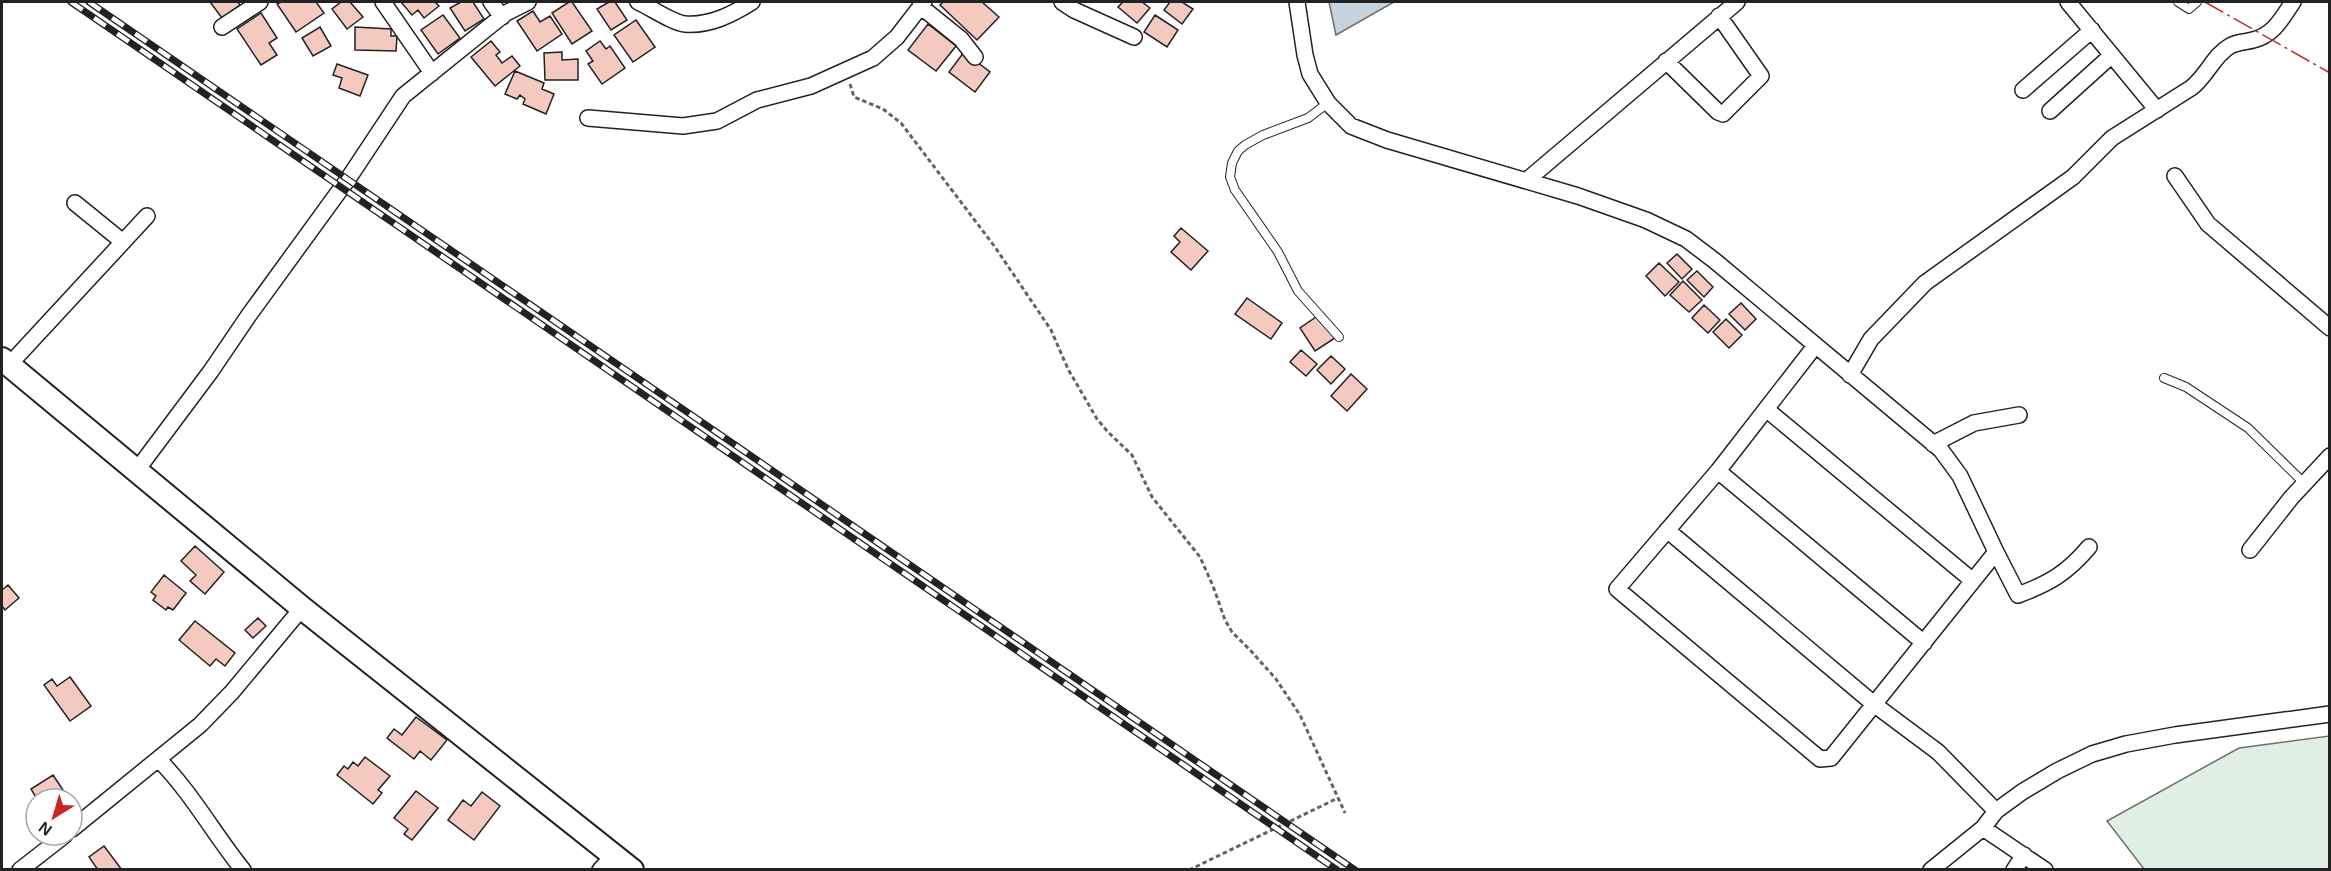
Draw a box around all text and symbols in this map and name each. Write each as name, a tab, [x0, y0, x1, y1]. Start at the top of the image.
north arrow	[24, 787, 84, 847]
text: N	[36, 818, 55, 839]

